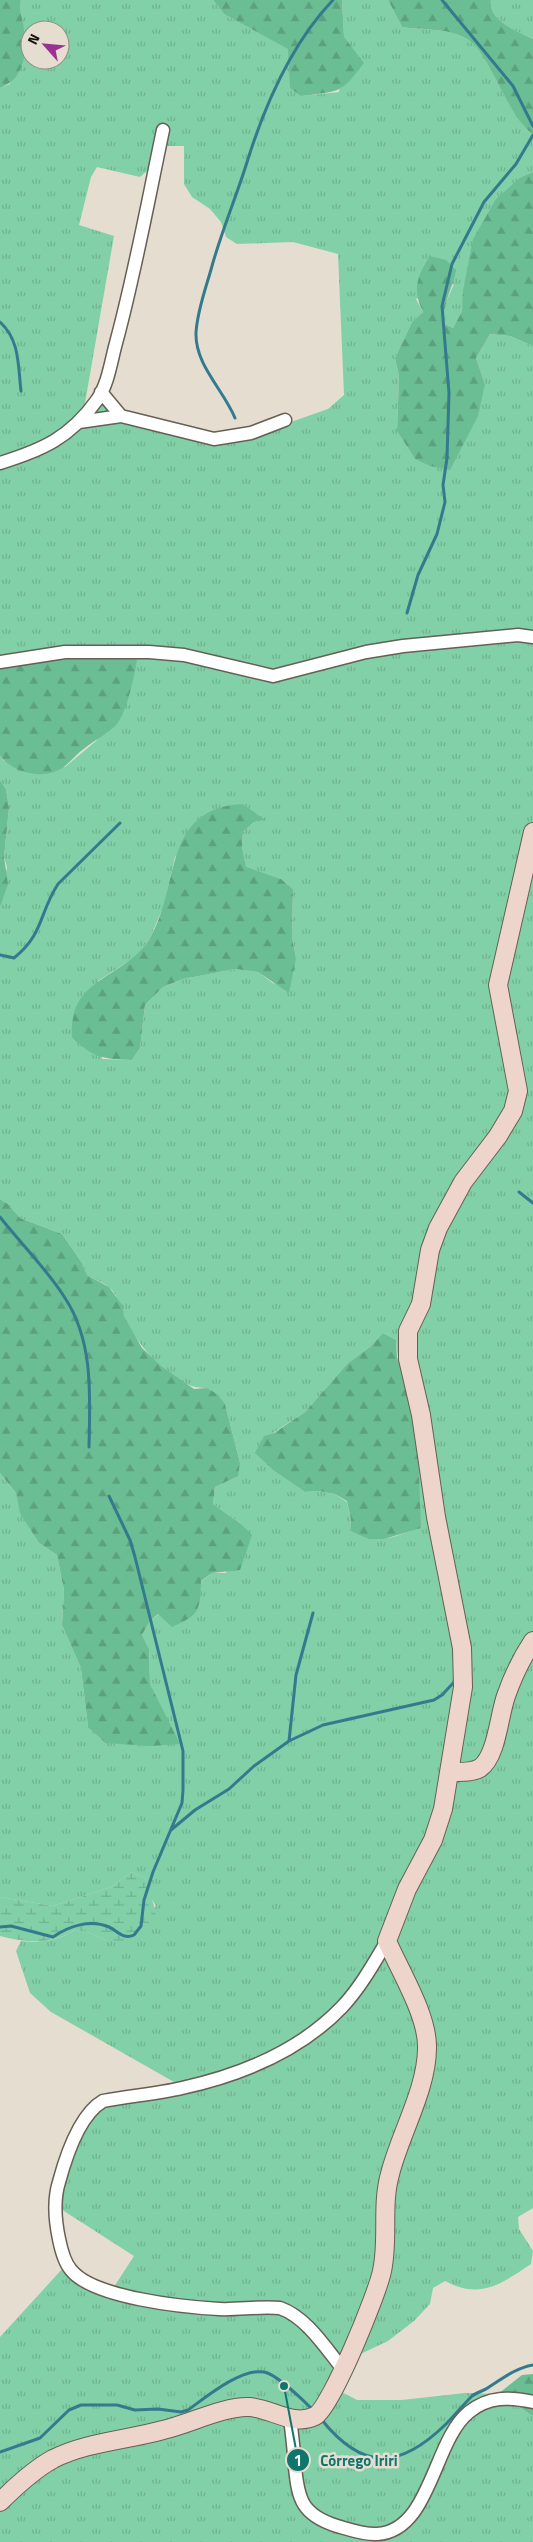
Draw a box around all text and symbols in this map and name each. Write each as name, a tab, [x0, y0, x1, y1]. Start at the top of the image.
north arrow	[20, 20, 70, 70]
text: N	[21, 30, 45, 48]
callout: Córrego Iriri	[285, 2445, 407, 2475]
text: 1	[294, 2449, 302, 2472]
text: Córrego Iriri	[320, 2449, 398, 2472]

